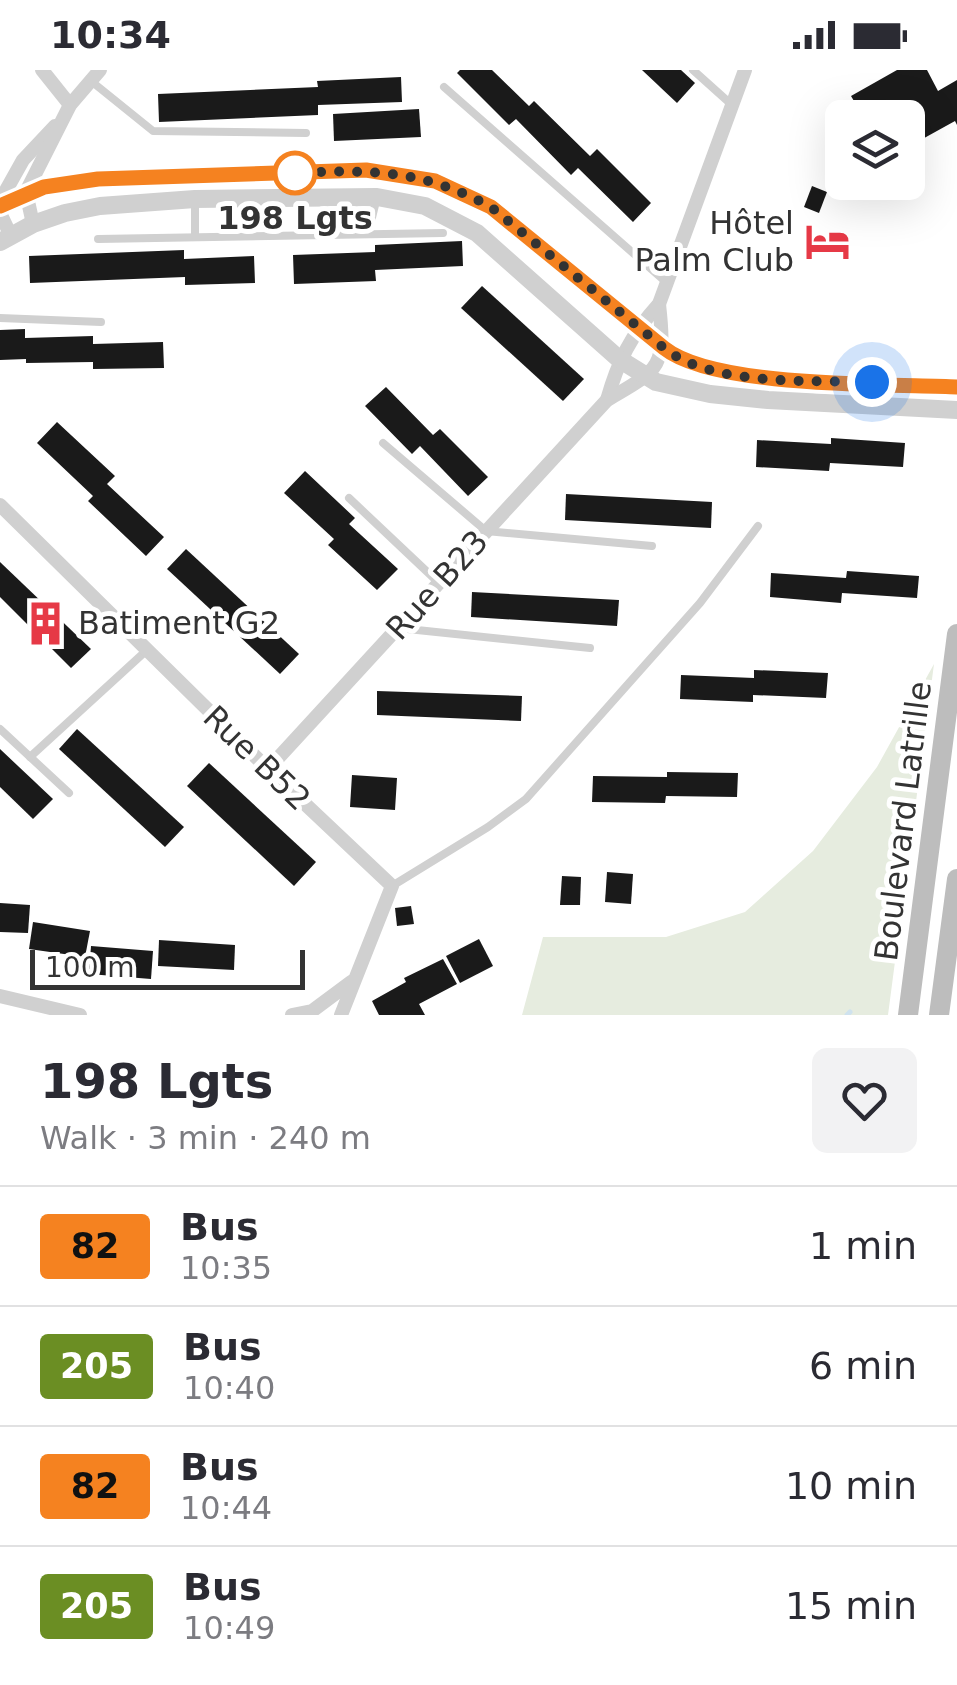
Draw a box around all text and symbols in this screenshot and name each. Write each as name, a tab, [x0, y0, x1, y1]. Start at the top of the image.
text: 10:34	[50, 13, 171, 57]
map controls	[825, 100, 925, 200]
button: layers	[825, 100, 925, 200]
marker: 198 Lgts	[274, 152, 316, 194]
place label: 198 Lgts	[217, 199, 373, 237]
place label: Hôtel Palm Club	[634, 204, 794, 279]
hotel icon: Hôtel Palm Club	[803, 217, 851, 265]
your location	[847, 357, 897, 407]
street label: Rue B23	[378, 523, 496, 647]
building icon: Batiment G2	[21, 599, 69, 647]
place label: Batiment G2	[78, 604, 280, 642]
street label: Boulevard Latrille	[867, 679, 939, 963]
street label: Rue B52	[196, 698, 318, 818]
scale bar	[30, 945, 305, 990]
text: 100 m	[45, 951, 135, 984]
button: heart	[812, 1048, 917, 1153]
text: 198 Lgts	[40, 1053, 273, 1109]
text: Walk · 3 min · 240 m	[40, 1119, 371, 1157]
text: Bus	[180, 1205, 259, 1249]
text: 1 min	[809, 1224, 917, 1268]
text: 82	[71, 1226, 119, 1266]
text: 10:35	[180, 1249, 272, 1287]
text: Bus	[183, 1325, 262, 1369]
text: 6 min	[809, 1344, 917, 1388]
text: 205	[60, 1346, 133, 1386]
text: 10:40	[183, 1369, 275, 1407]
text: Bus	[180, 1445, 259, 1489]
text: 10 min	[785, 1464, 917, 1508]
text: 82	[71, 1466, 119, 1506]
text: 10:44	[180, 1489, 272, 1527]
text: Bus	[183, 1565, 262, 1609]
text: 15 min	[785, 1584, 917, 1628]
text: 205	[60, 1586, 133, 1626]
text: 10:49	[183, 1609, 275, 1647]

